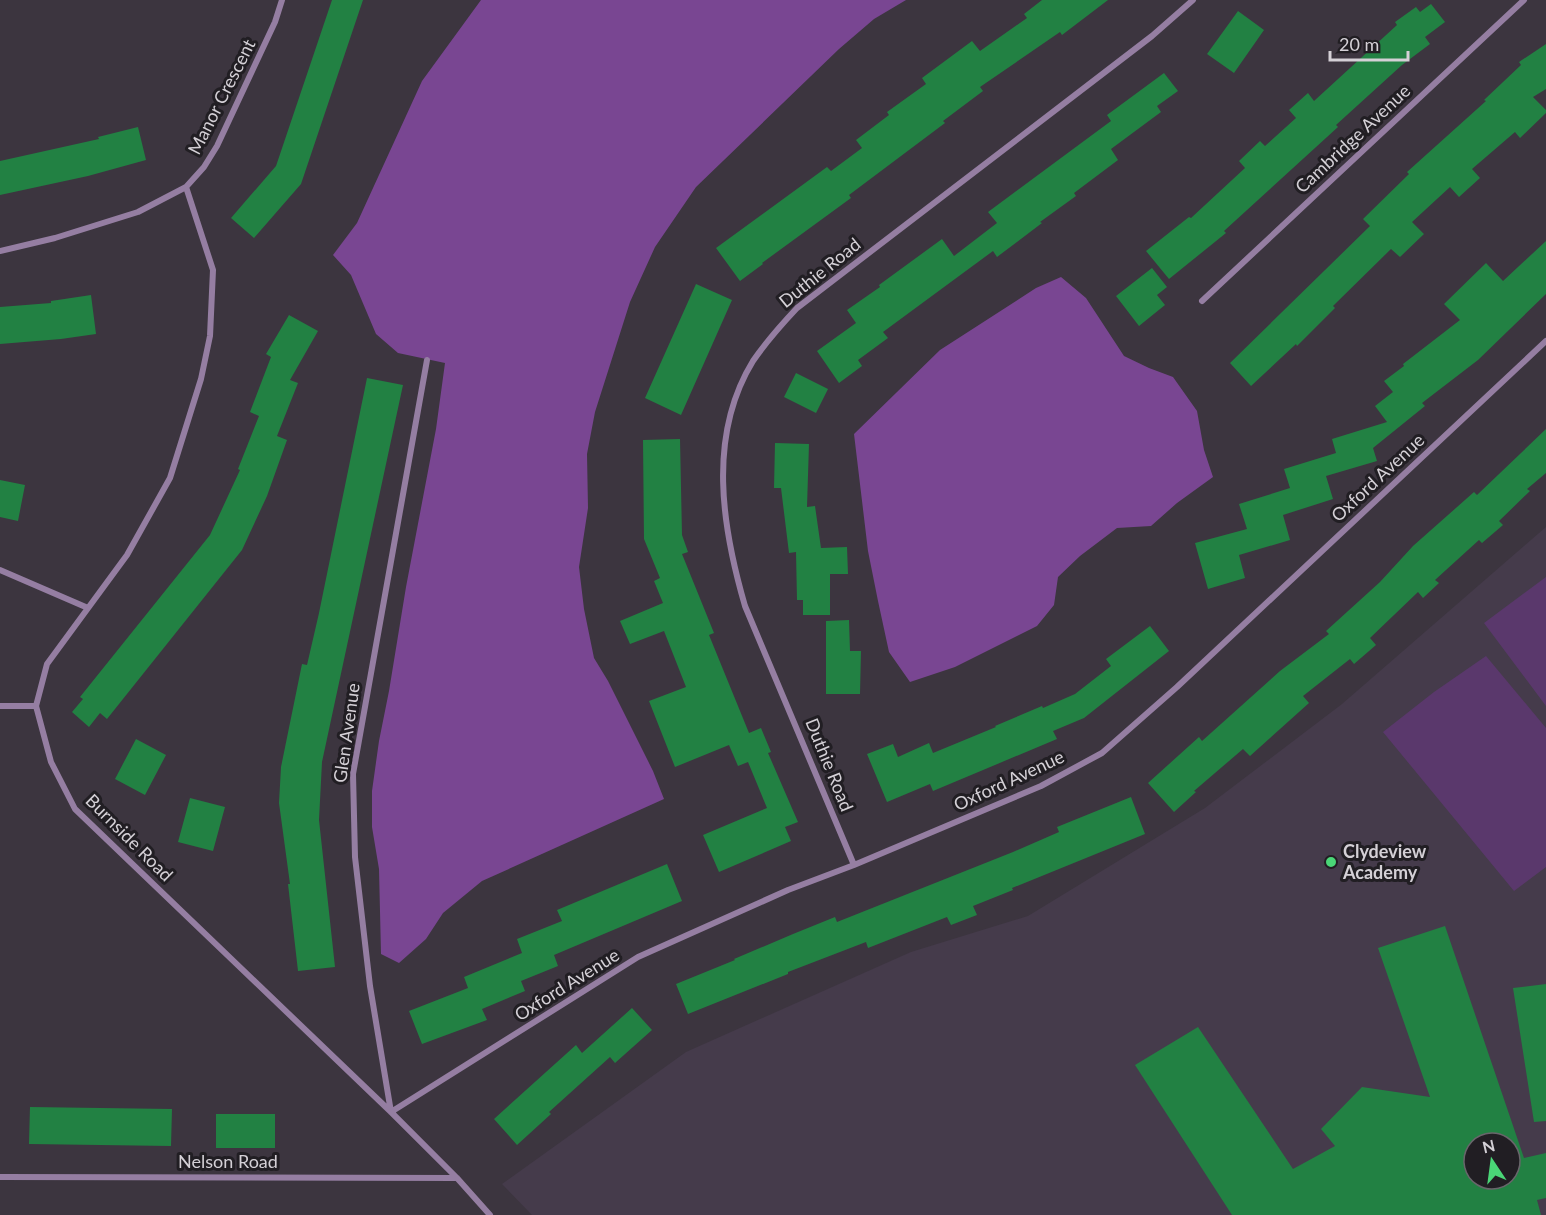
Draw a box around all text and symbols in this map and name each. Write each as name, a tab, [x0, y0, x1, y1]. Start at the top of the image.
scale bar	[1330, 24, 1408, 62]
text: 20 m	[1339, 33, 1379, 55]
street label: Manor Crescent	[183, 35, 260, 158]
street label: Cambridge Avenue	[1290, 79, 1414, 197]
street label: Duthie Road	[774, 233, 865, 312]
street label: Oxford Avenue	[1326, 429, 1428, 526]
street label: Glen Avenue	[328, 682, 364, 784]
street label: Duthie Road	[801, 715, 859, 814]
street label: Oxford Avenue	[950, 745, 1067, 815]
street label: Burnside Road	[82, 789, 178, 885]
place label: Clydeview Academy	[1342, 840, 1427, 883]
marker: Clydeview Academy	[1324, 855, 1338, 869]
street label: Oxford Avenue	[510, 943, 623, 1025]
north arrow	[1462, 1131, 1522, 1191]
text: N	[1480, 1135, 1497, 1157]
street label: Nelson Road	[178, 1150, 278, 1172]

